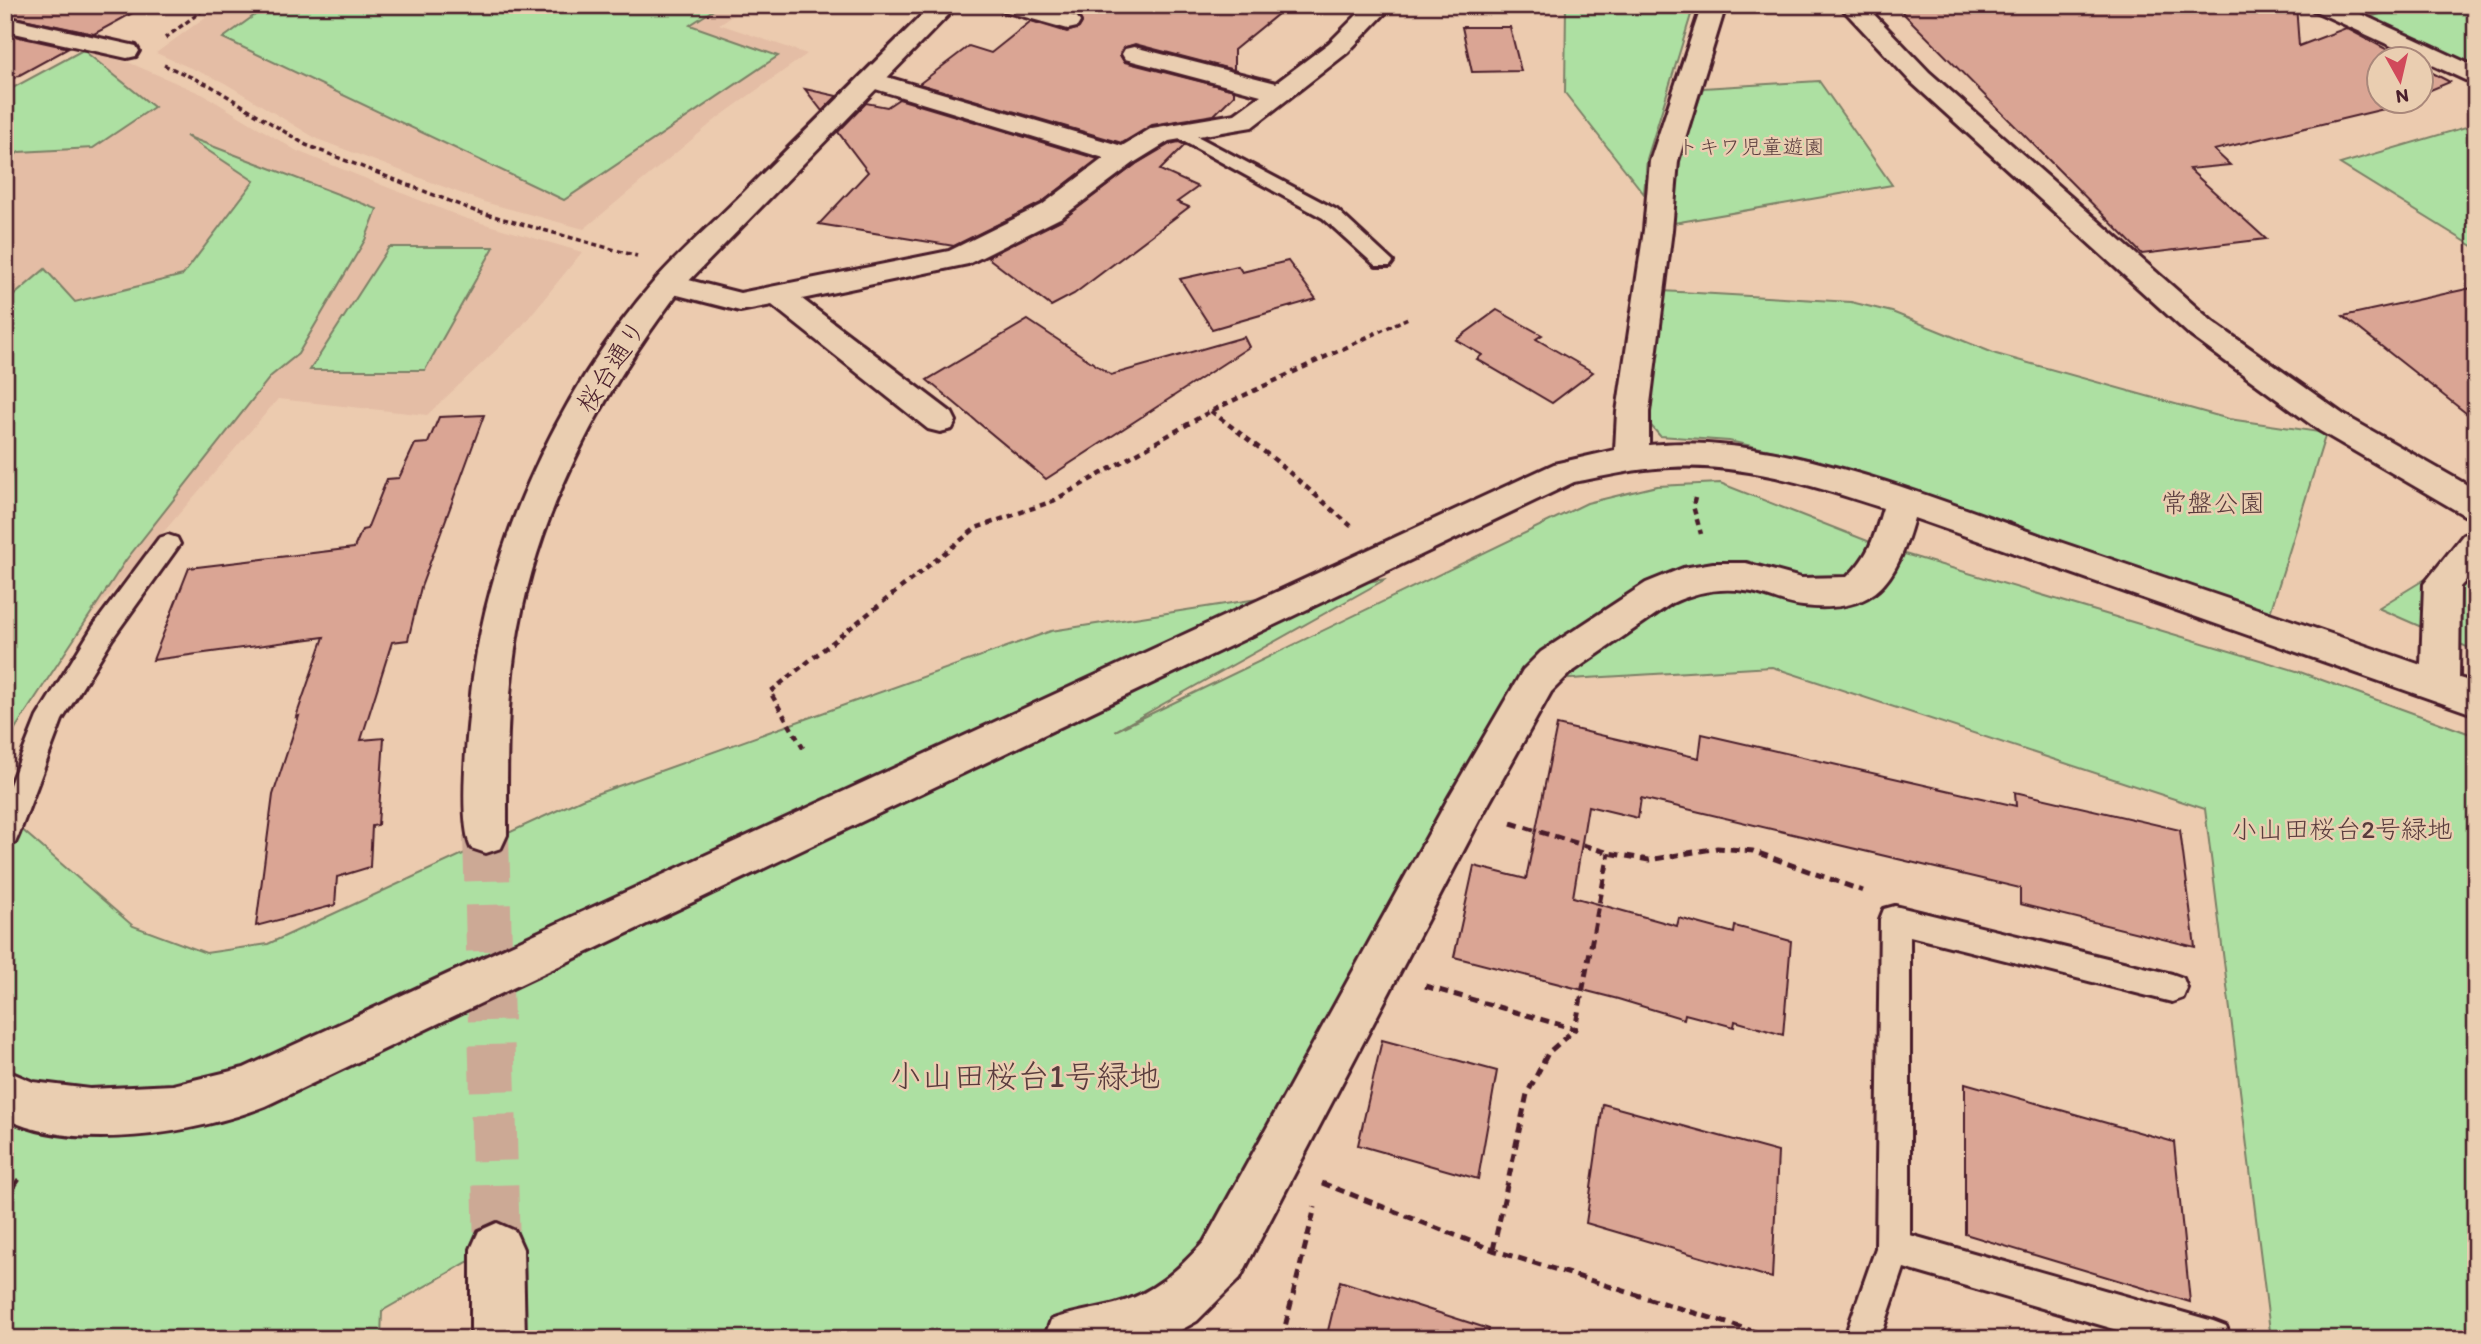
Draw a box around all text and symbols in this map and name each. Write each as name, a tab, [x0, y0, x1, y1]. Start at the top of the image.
north arrow	[2366, 46, 2436, 116]
text: N	[2394, 84, 2410, 109]
park label: トキワ児童遊園	[1678, 134, 1825, 159]
street label: 桜台通り	[569, 314, 653, 418]
park label: 常盤公園	[2161, 487, 2265, 519]
park label: 小山田桜台2号緑地	[2231, 813, 2453, 845]
park label: 小山田桜台1号緑地	[890, 1057, 1160, 1095]

